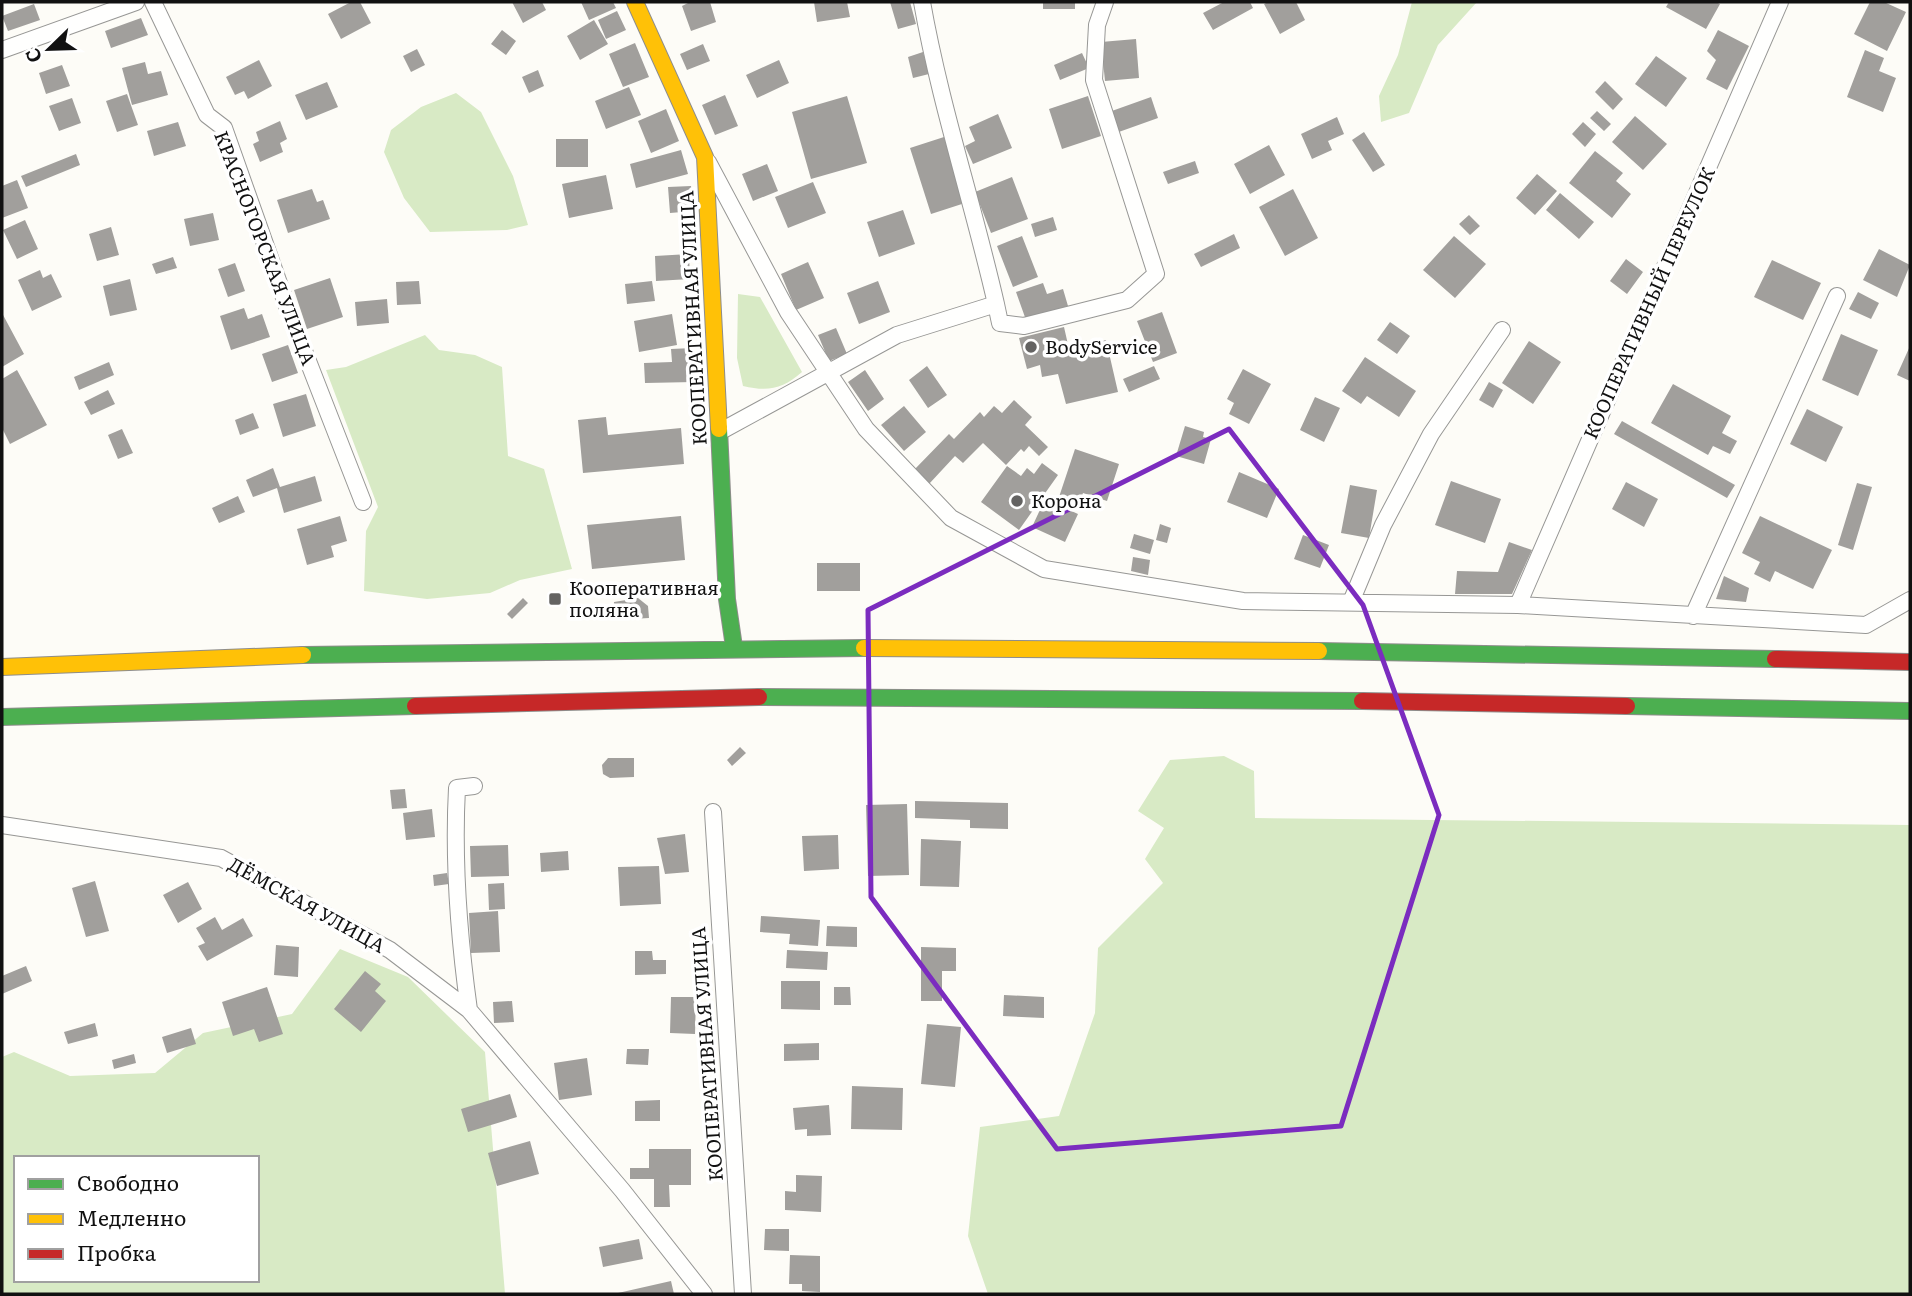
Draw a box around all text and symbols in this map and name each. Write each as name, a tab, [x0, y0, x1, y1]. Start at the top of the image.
north arrow	[14, 14, 84, 84]
text: С	[17, 44, 48, 68]
street label: КРАСНОГОРСКАЯ УЛИЦА	[208, 126, 324, 369]
street label: КООПЕРАТИВНЫЙ ПЕРЕУЛОК	[1575, 162, 1721, 443]
street label: КООПЕРАТИВНАЯ УЛИЦА	[671, 190, 713, 446]
place label: BodyService	[1045, 332, 1158, 360]
marker: BodyService	[1023, 339, 1039, 355]
place label: Корона	[1031, 486, 1102, 514]
marker: Корона	[1009, 493, 1025, 509]
place label: Кооперативная поляна	[569, 573, 719, 623]
marker: Кооперативная поляна	[547, 591, 563, 607]
street label: ДЁМСКАЯ УЛИЦА	[224, 849, 391, 959]
street label: КООПЕРАТИВНАЯ УЛИЦА	[683, 926, 729, 1182]
legend	[14, 1156, 259, 1282]
text: Свободно	[77, 1166, 179, 1197]
text: Медленно	[77, 1201, 186, 1232]
text: Пробка	[77, 1236, 157, 1267]

